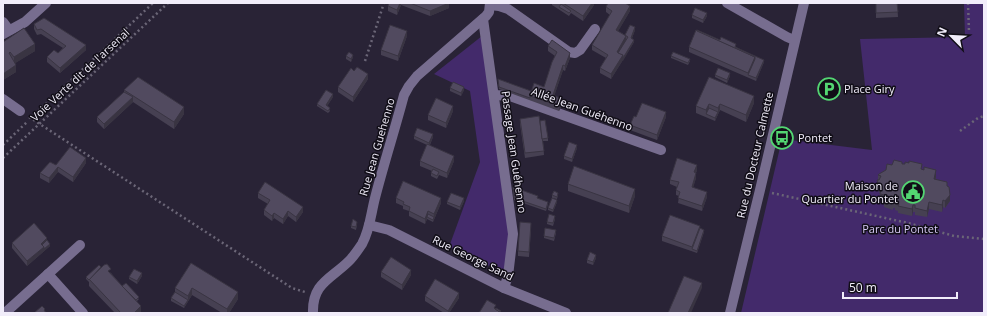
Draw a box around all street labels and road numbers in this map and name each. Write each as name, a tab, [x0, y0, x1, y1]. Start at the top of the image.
street label: Voie Verte dit de l'arsenal	[27, 25, 132, 124]
street label: Allée Jean Guéhenno	[530, 83, 635, 134]
street label: Passage Jean Guéhenno	[498, 90, 531, 214]
street label: Rue du Docteur Calmette	[733, 90, 776, 220]
street label: Rue Jean Guehenno	[355, 96, 398, 198]
street label: Rue George Sand	[430, 231, 516, 284]

